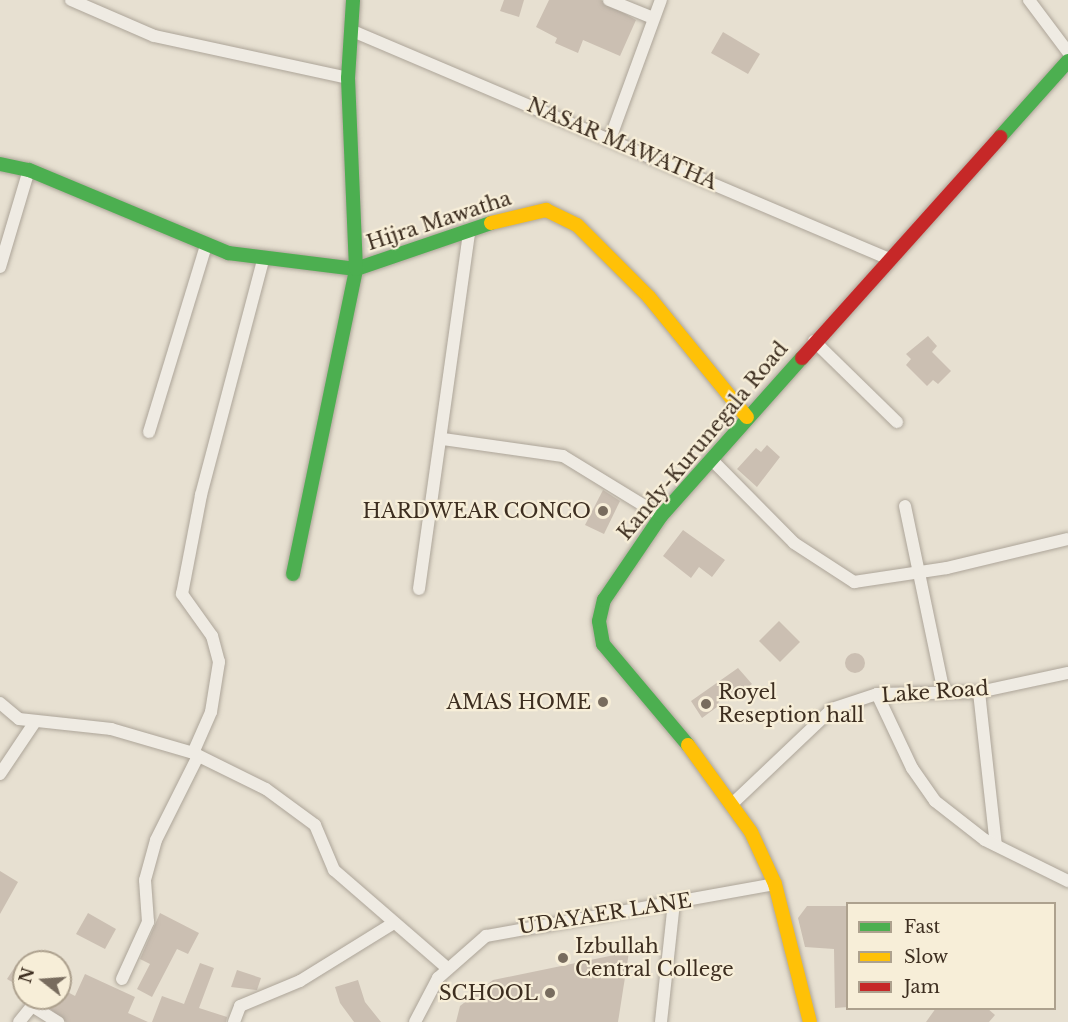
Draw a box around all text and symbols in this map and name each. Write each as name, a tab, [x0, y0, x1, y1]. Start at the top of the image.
street label: NASAR MAWATHA	[523, 93, 721, 195]
street label: Hijra Mawatha	[364, 186, 514, 256]
street label: Kandy-Kurunegala Road	[613, 337, 793, 545]
place label: HARDWEAR CONCO	[362, 499, 591, 523]
marker: HARDWEAR CONCO	[596, 504, 610, 518]
street label: Lake Road	[880, 676, 990, 708]
place label: Royel Reseption hall	[718, 680, 864, 727]
place label: AMAS HOME	[446, 690, 591, 714]
marker: AMAS HOME	[596, 695, 610, 709]
marker: Royel Reseption hall	[699, 697, 713, 711]
street label: UDAYAER LANE	[516, 888, 694, 940]
legend	[846, 902, 1056, 1010]
text: Fast	[904, 916, 940, 938]
place label: Izbullah Central College	[575, 934, 734, 981]
text: Slow	[904, 946, 948, 968]
north arrow	[12, 950, 72, 1010]
marker: Izbullah Central College	[556, 951, 570, 965]
text: N	[15, 965, 38, 985]
text: Jam	[904, 976, 940, 998]
place label: SCHOOL	[439, 981, 538, 1005]
marker: SCHOOL	[543, 986, 557, 1000]

